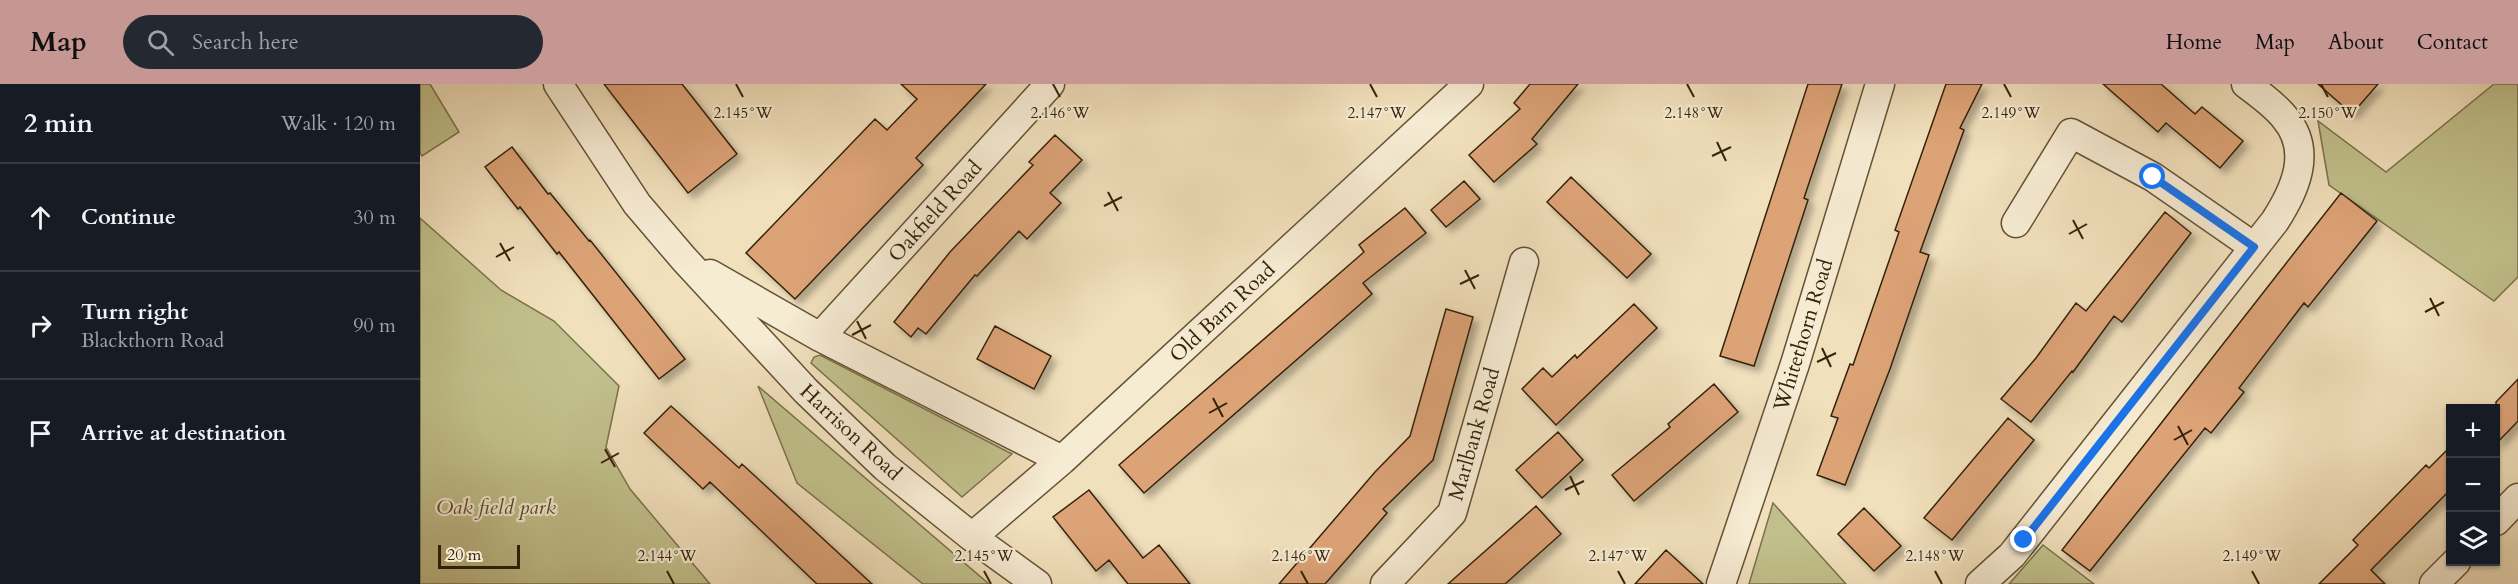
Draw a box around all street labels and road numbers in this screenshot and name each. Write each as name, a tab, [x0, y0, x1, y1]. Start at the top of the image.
street label: Oakfield Road	[882, 154, 989, 269]
street label: Old Barn Road	[1163, 256, 1282, 369]
street label: Whitethorn Road	[1766, 256, 1840, 416]
street label: Marlbank Road	[1442, 364, 1507, 504]
street label: Harrison Road	[793, 377, 908, 487]

